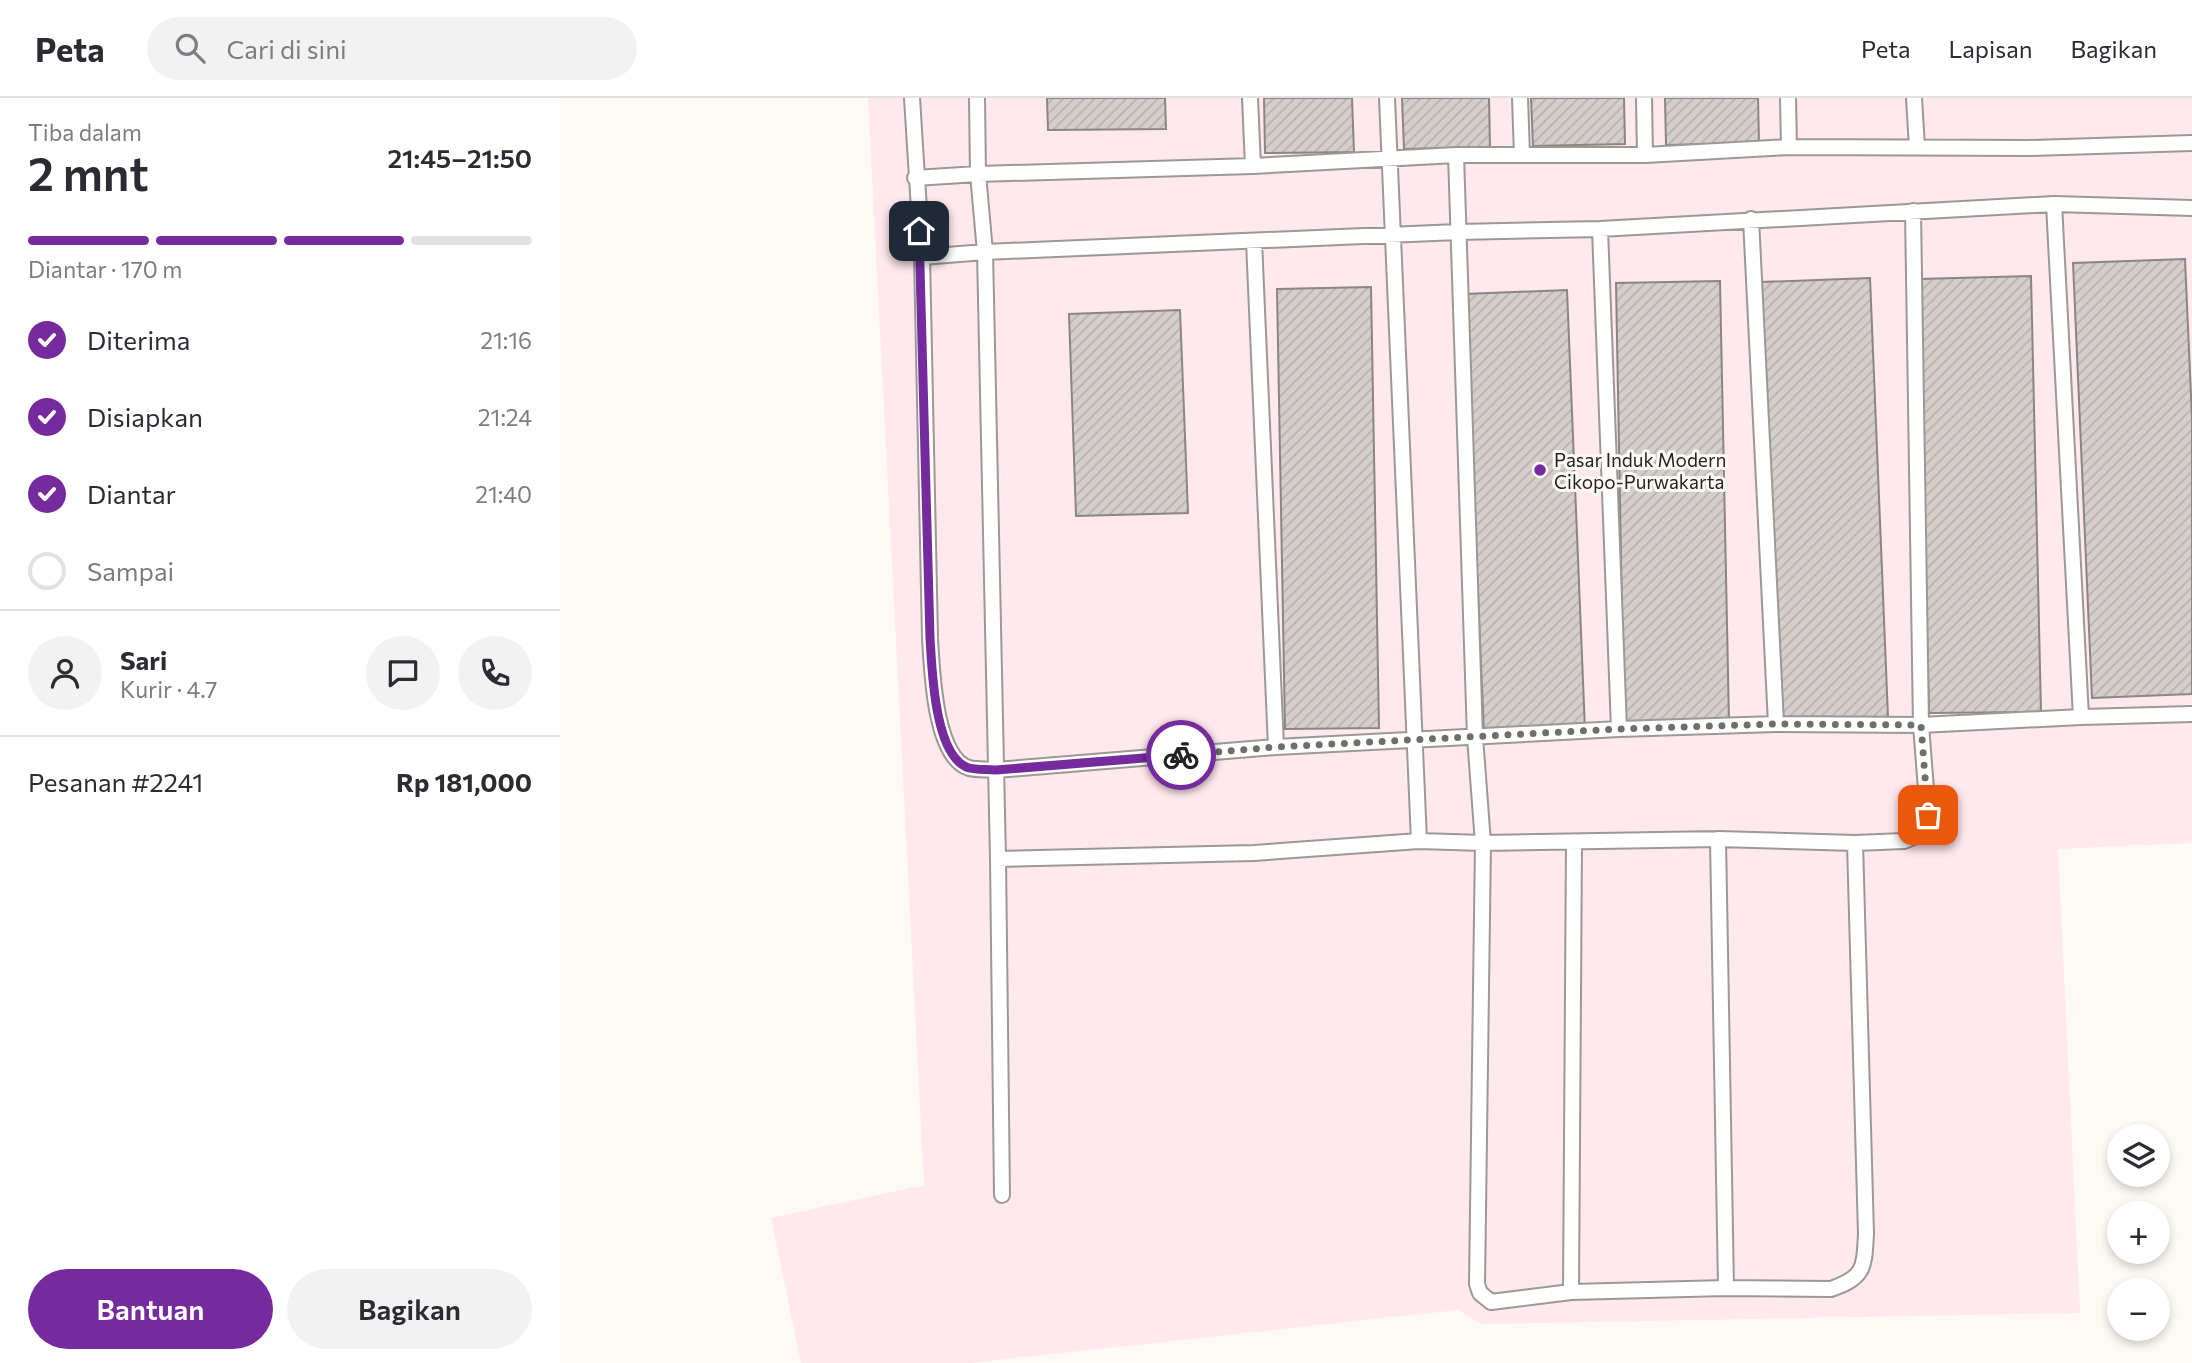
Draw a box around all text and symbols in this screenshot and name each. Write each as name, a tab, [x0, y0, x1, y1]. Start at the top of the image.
search box	[147, 17, 637, 80]
text: Peta	[35, 28, 105, 69]
icon: search	[171, 29, 209, 67]
text: Cari di sini	[227, 33, 347, 64]
text: Peta	[1861, 34, 1911, 63]
text: Lapisan	[1949, 34, 2032, 63]
text: Bagikan	[2070, 34, 2157, 63]
text: Tiba dalam	[28, 118, 142, 146]
text: 21:45–21:50	[387, 142, 532, 173]
text: 2 mnt	[28, 144, 149, 200]
pin	[889, 201, 949, 261]
icon: home	[900, 212, 938, 250]
text: Diantar · 170 m	[28, 255, 182, 283]
icon: check	[28, 321, 66, 359]
text: Diterima	[87, 324, 190, 355]
text: 21:16	[480, 326, 532, 354]
icon: check	[28, 398, 66, 436]
text: Disiapkan	[87, 401, 203, 432]
text: 21:24	[478, 403, 532, 431]
place label: Pasar Induk Modern Cikopo-Purwakarta	[1554, 448, 1726, 493]
marker: Pasar Induk Modern Cikopo-Purwakarta	[1532, 462, 1548, 478]
icon: check	[28, 475, 66, 513]
text: Diantar	[87, 478, 176, 509]
text: 21:40	[475, 480, 532, 508]
text: Sampai	[87, 555, 174, 586]
button: person	[28, 636, 102, 710]
button: chat	[366, 636, 440, 710]
button: phone	[458, 636, 532, 710]
text: Sari	[120, 644, 167, 675]
text: Kurir · 4.7	[120, 675, 218, 703]
courier	[1146, 720, 1216, 790]
icon: bike	[1162, 736, 1200, 774]
text: Pesanan #2241	[28, 766, 203, 797]
text: Rp 181,000	[396, 766, 532, 797]
pin	[1898, 785, 1958, 845]
icon: bag	[1909, 796, 1947, 834]
map controls	[2107, 1124, 2170, 1341]
button: layers	[2107, 1124, 2170, 1187]
button: +	[2107, 1201, 2170, 1264]
button: Bantuan	[28, 1269, 273, 1349]
button: Bagikan	[287, 1269, 532, 1349]
button: −	[2107, 1278, 2170, 1341]

